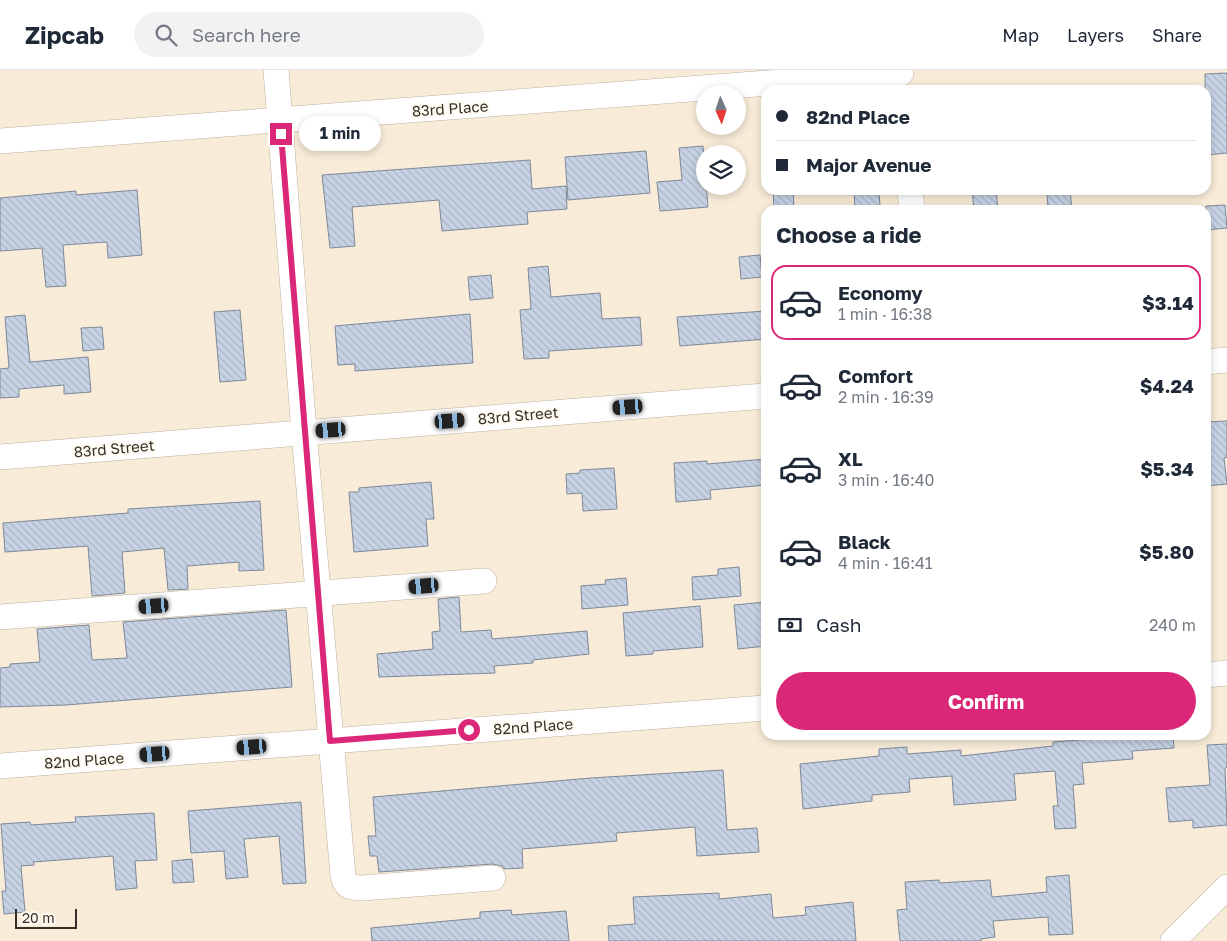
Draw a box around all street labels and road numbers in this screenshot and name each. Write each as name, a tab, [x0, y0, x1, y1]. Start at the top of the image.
street label: 83rd Place	[411, 96, 489, 120]
street label: 83rd Street	[477, 403, 559, 427]
street label: 83rd Street	[73, 436, 155, 460]
street label: 82nd Place	[492, 714, 574, 738]
street label: 82nd Place	[43, 748, 125, 772]

